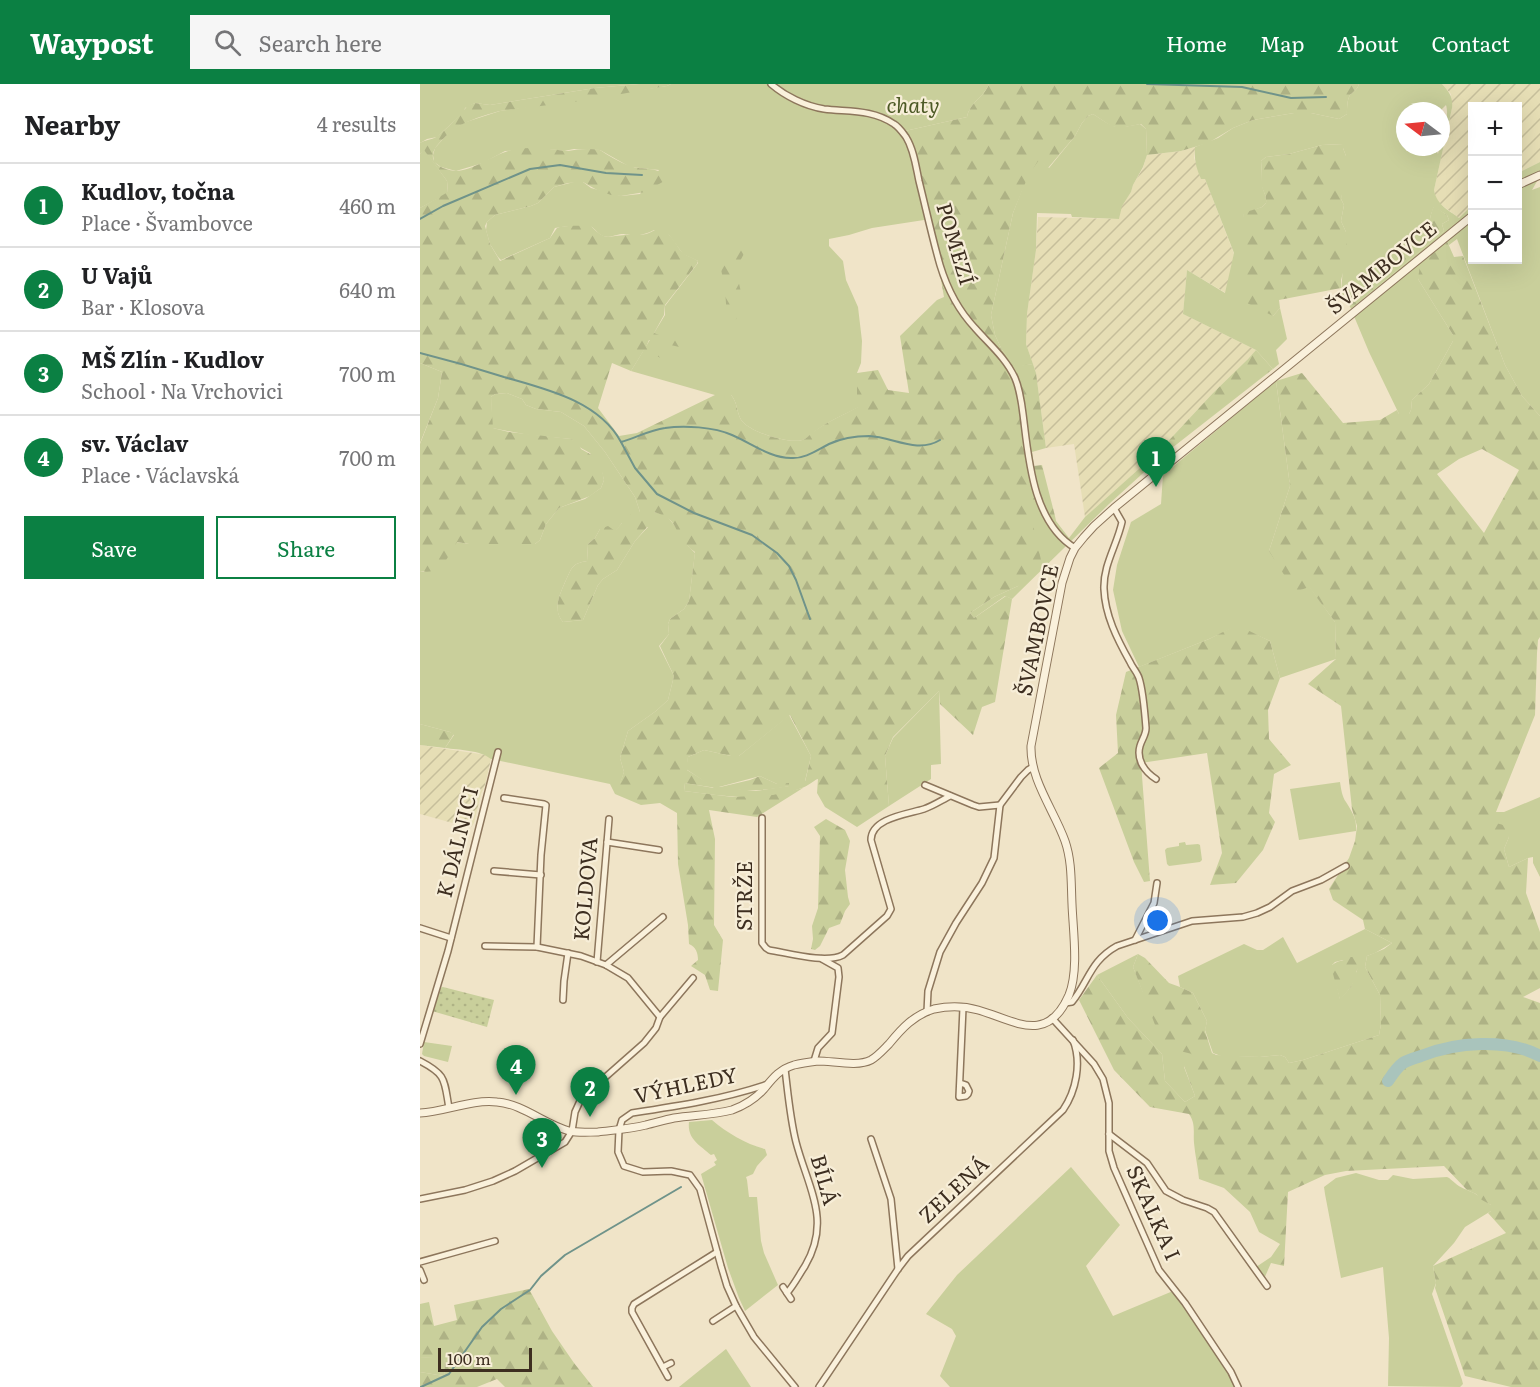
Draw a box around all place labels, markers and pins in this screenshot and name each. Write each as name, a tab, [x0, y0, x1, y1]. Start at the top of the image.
pin: 1	[1136, 438, 1176, 487]
pin: 4	[496, 1046, 536, 1095]
pin: 2	[570, 1068, 610, 1117]
pin: 3	[522, 1118, 562, 1168]

